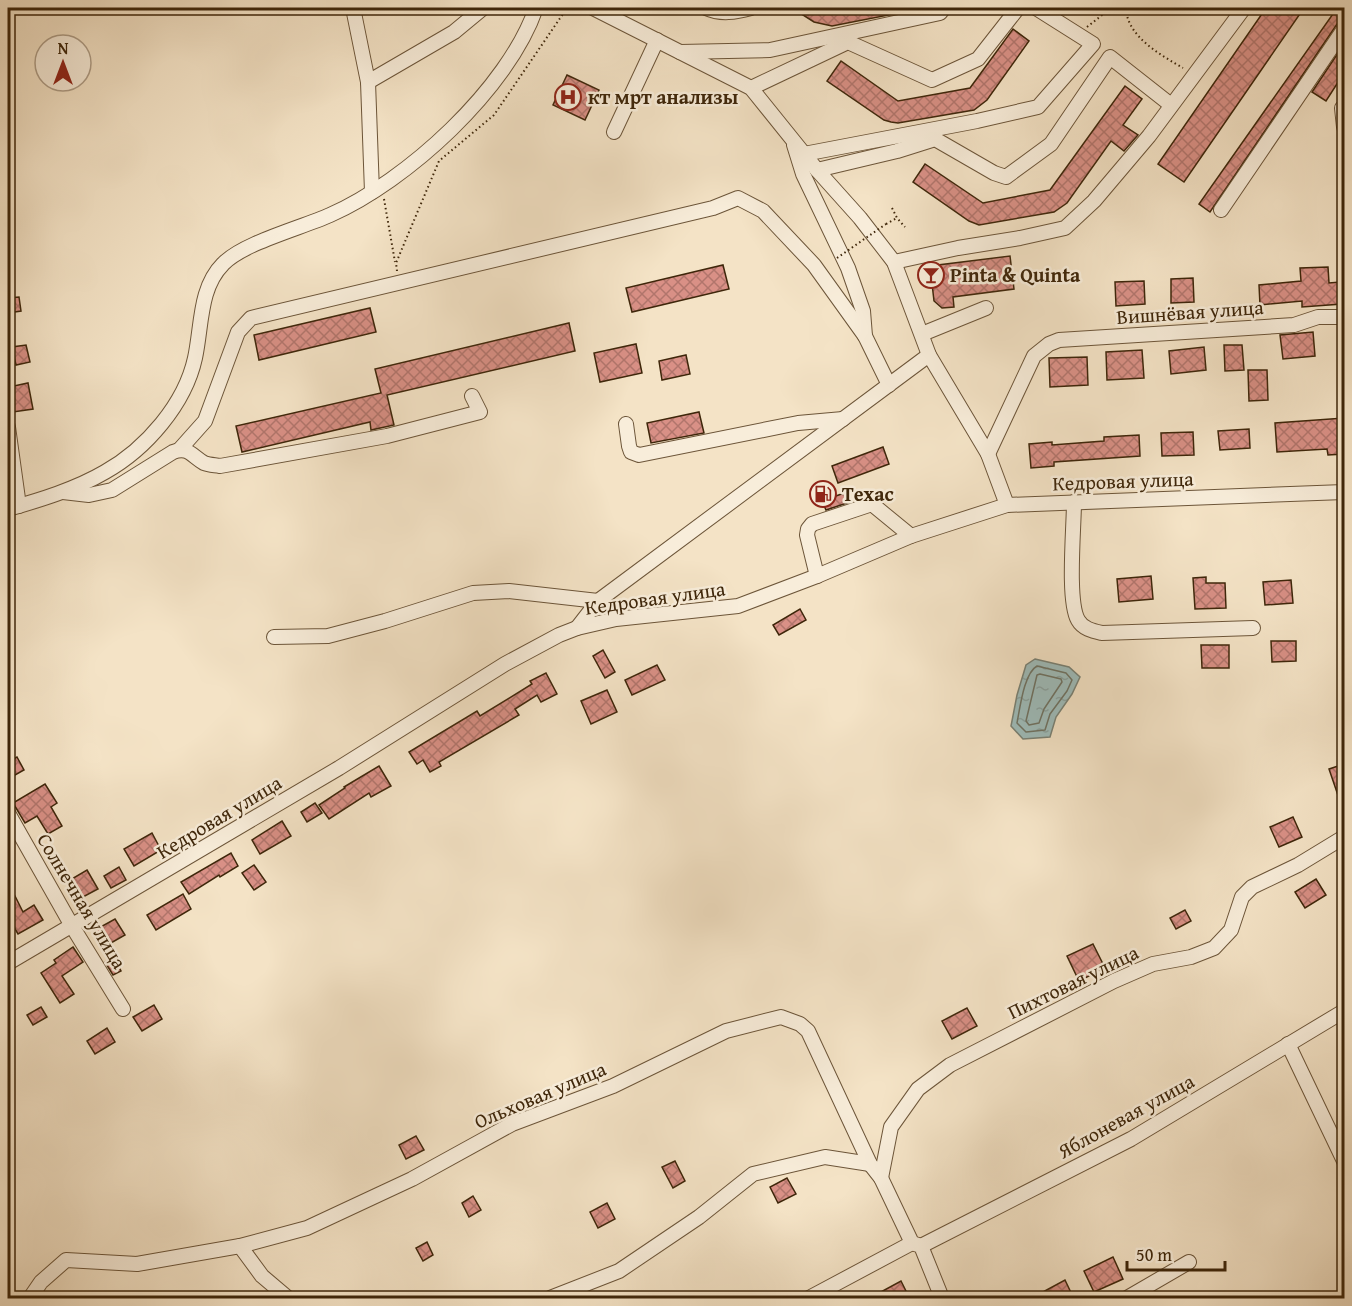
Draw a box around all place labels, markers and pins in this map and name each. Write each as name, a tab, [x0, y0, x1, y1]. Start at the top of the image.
hospital icon: кт мрт анализы	[553, 82, 583, 112]
place label: кт мрт анализы	[588, 82, 739, 111]
bar icon: Pinta & Quinta	[916, 260, 946, 290]
place label: Pinta & Quinta	[950, 260, 1081, 289]
fuel station icon: Техас	[808, 479, 838, 509]
place label: Техас	[842, 479, 894, 508]

